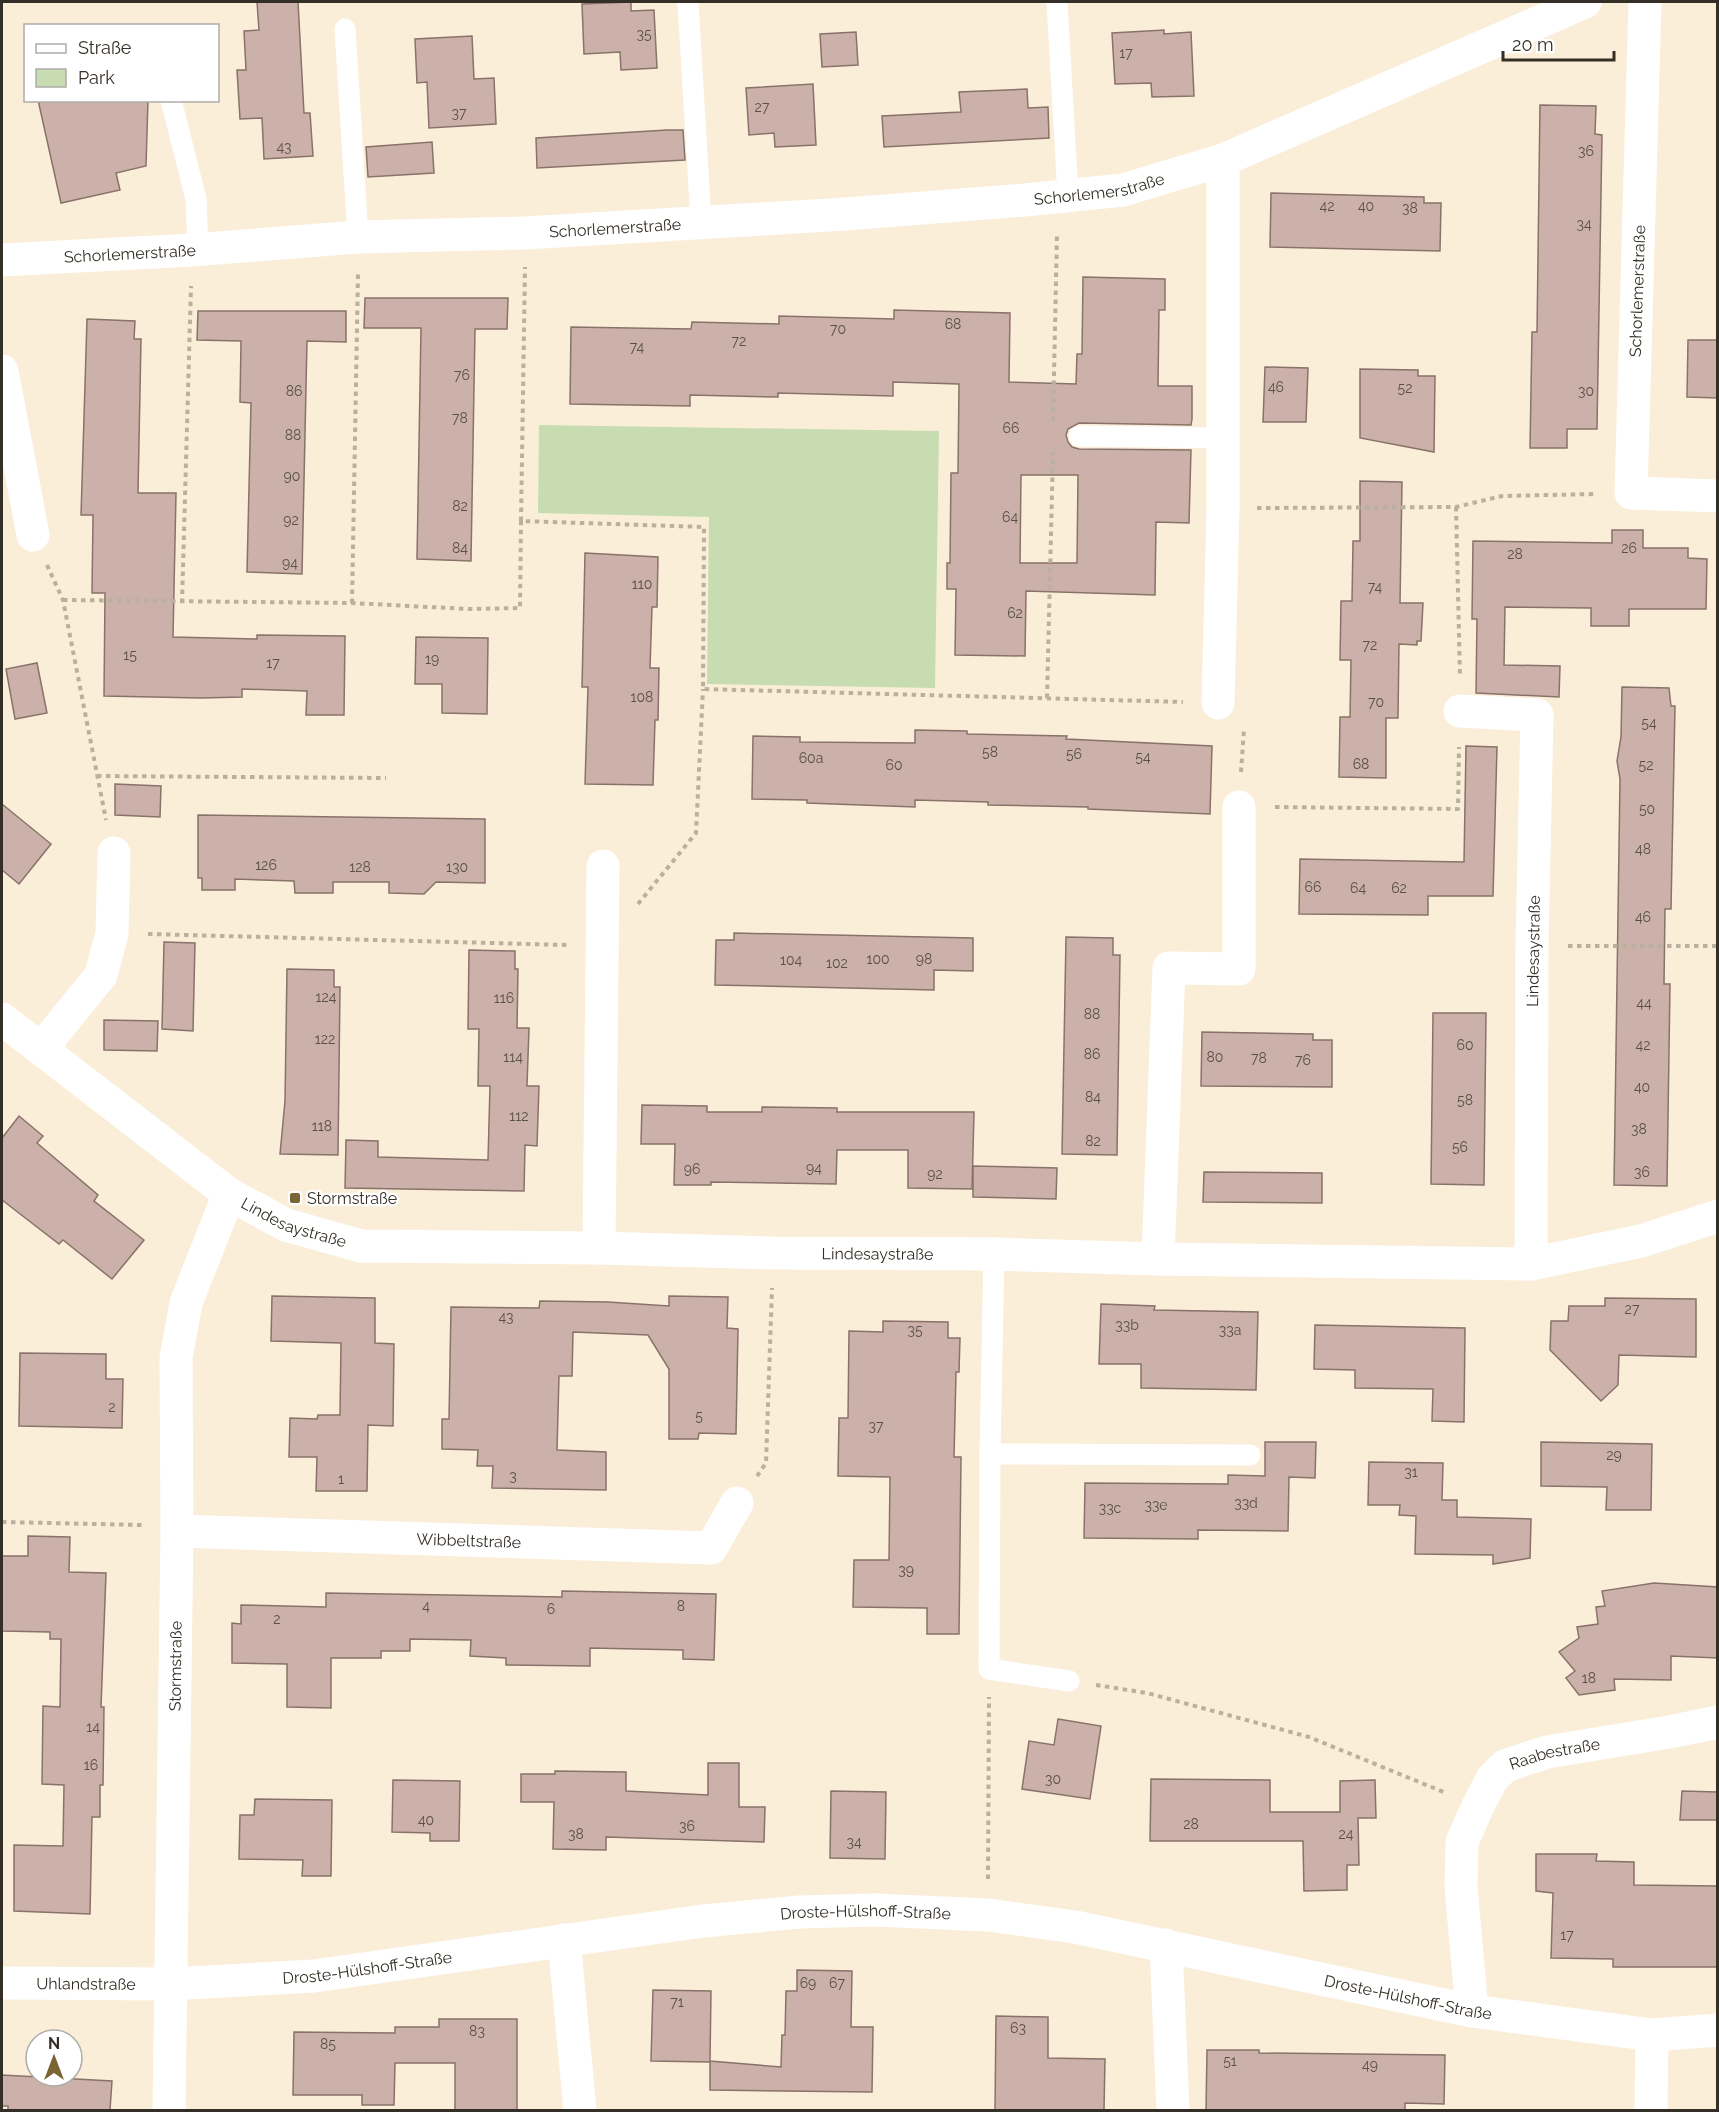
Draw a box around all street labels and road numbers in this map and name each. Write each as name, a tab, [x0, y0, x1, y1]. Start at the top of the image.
street label: Schorlemerstraße	[1033, 169, 1167, 209]
street label: Schorlemerstraße	[549, 215, 682, 242]
street label: Schorlemerstraße	[1626, 225, 1649, 357]
street label: Schorlemerstraße	[63, 241, 196, 267]
street label: Lindesaystraße	[1523, 895, 1544, 1007]
street label: Lindesaystraße	[238, 1193, 349, 1251]
street label: Lindesaystraße	[822, 1244, 933, 1264]
street label: Wibbeltstraße	[416, 1530, 522, 1552]
street label: Stormstraße	[166, 1621, 186, 1711]
street label: Raabestraße	[1507, 1734, 1601, 1774]
street label: Droste-Hülshoff-Straße	[779, 1901, 951, 1924]
street label: Droste-Hülshoff-Straße	[282, 1948, 453, 1988]
street label: Droste-Hülshoff-Straße	[1323, 1971, 1493, 2024]
street label: Uhlandstraße	[36, 1974, 136, 1994]

